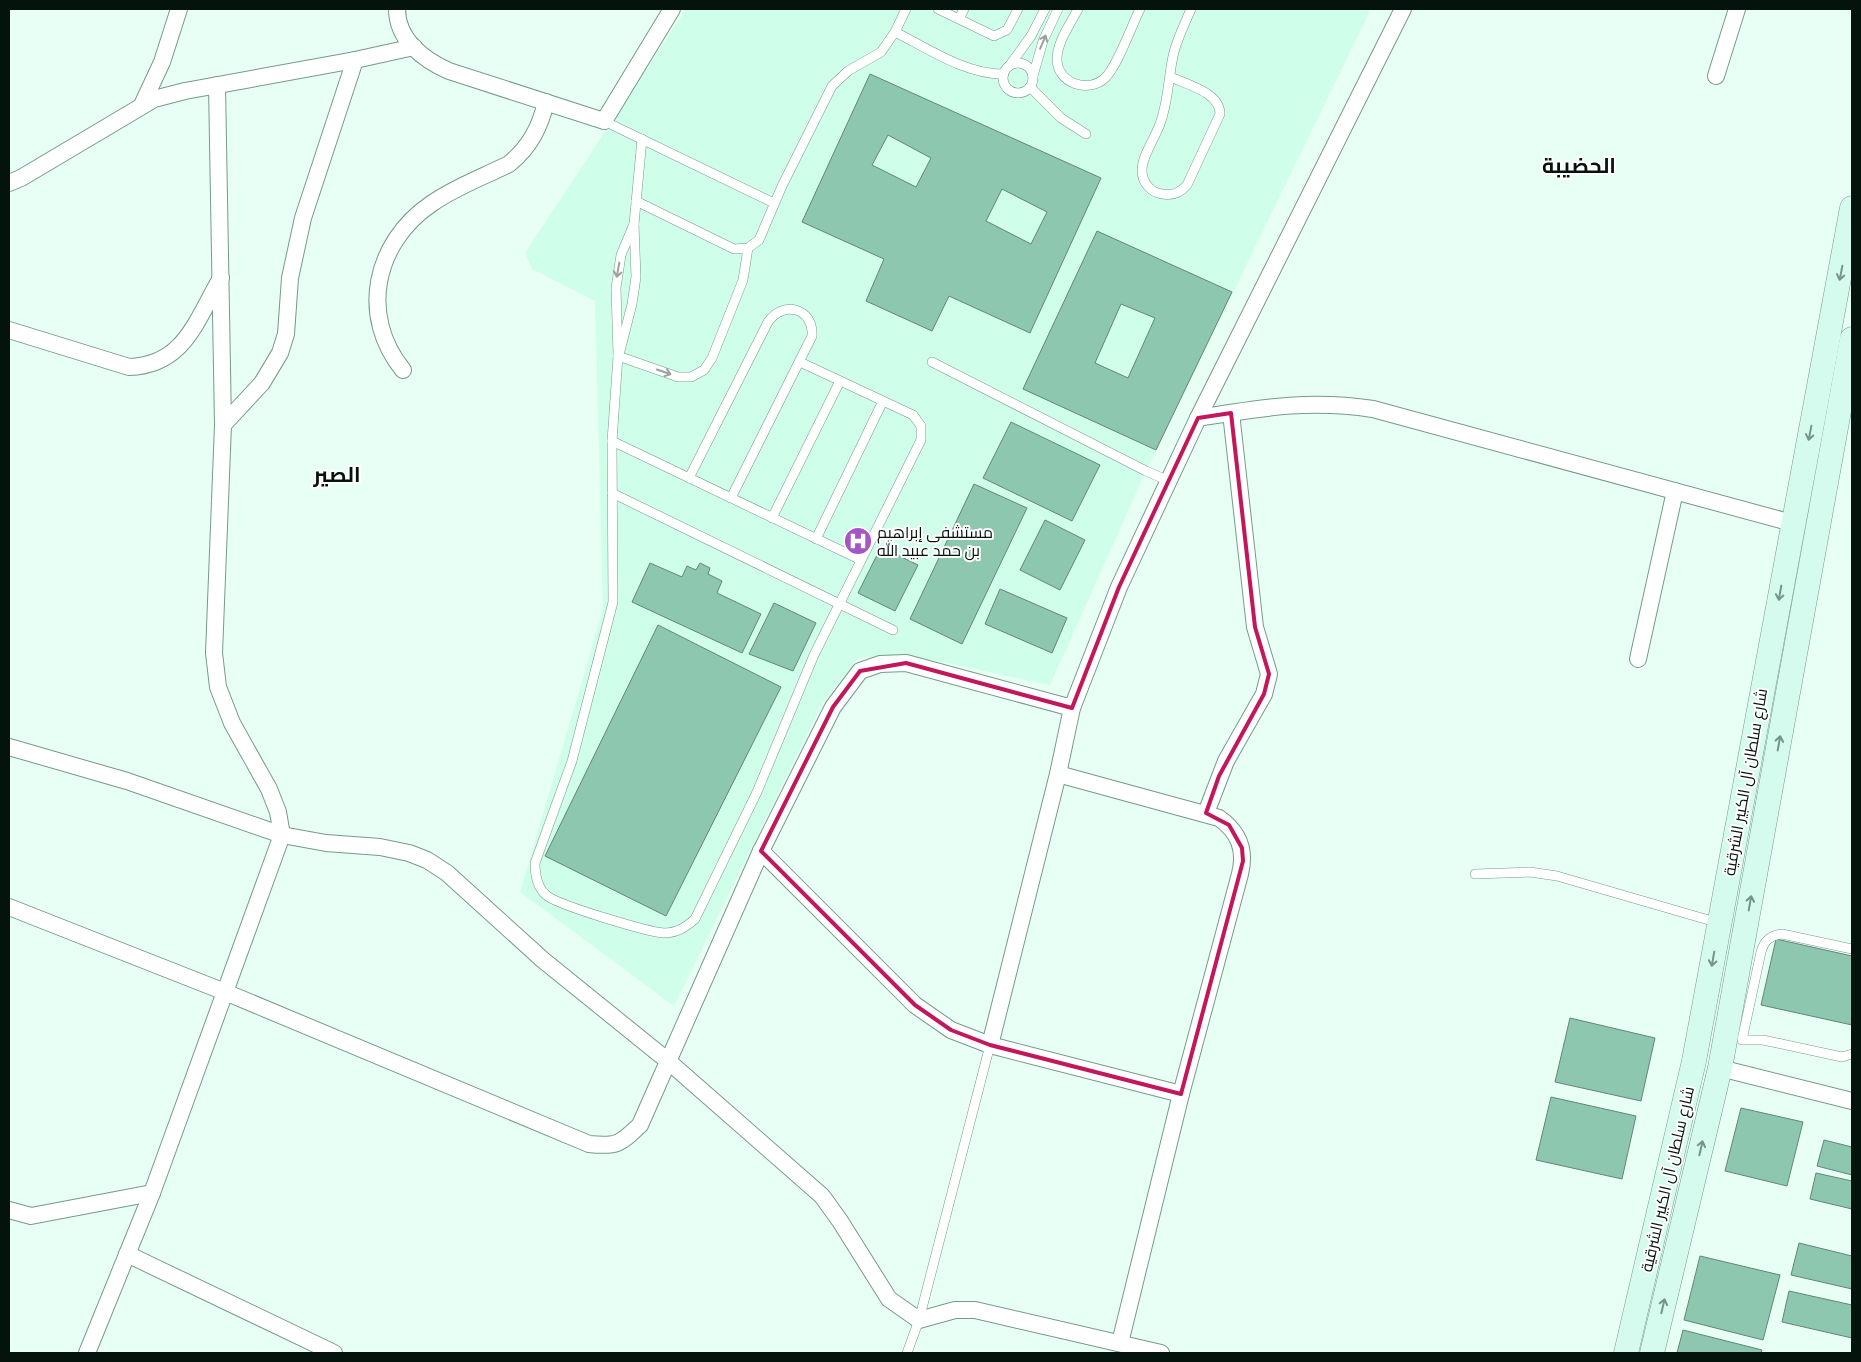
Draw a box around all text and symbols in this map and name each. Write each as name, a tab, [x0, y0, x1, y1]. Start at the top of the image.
one-way arrow	[1039, 35, 1049, 50]
district label: الحضيبة	[1542, 152, 1616, 178]
one-way arrow	[613, 261, 623, 277]
one-way arrow	[1835, 265, 1845, 281]
one-way arrow	[656, 368, 671, 377]
one-way arrow	[1805, 424, 1814, 440]
district label: الصير	[313, 461, 360, 487]
place label: مستشفى إبراهيم بن حمد عبيد الله	[877, 522, 993, 561]
hospital icon: مستشفى إبراهيم بن حمد عبيد الله	[843, 526, 873, 556]
one-way arrow	[1775, 584, 1785, 600]
street label: شارع سلطان آل الكبير الشرقية	[1719, 687, 1773, 878]
one-way arrow	[1775, 735, 1785, 751]
one-way arrow	[1746, 895, 1756, 911]
one-way arrow	[1707, 951, 1717, 967]
street label: شارع سلطان آل الكبير الشرقية	[1636, 1084, 1700, 1274]
one-way arrow	[1697, 1140, 1706, 1156]
one-way arrow	[1659, 1298, 1668, 1314]

